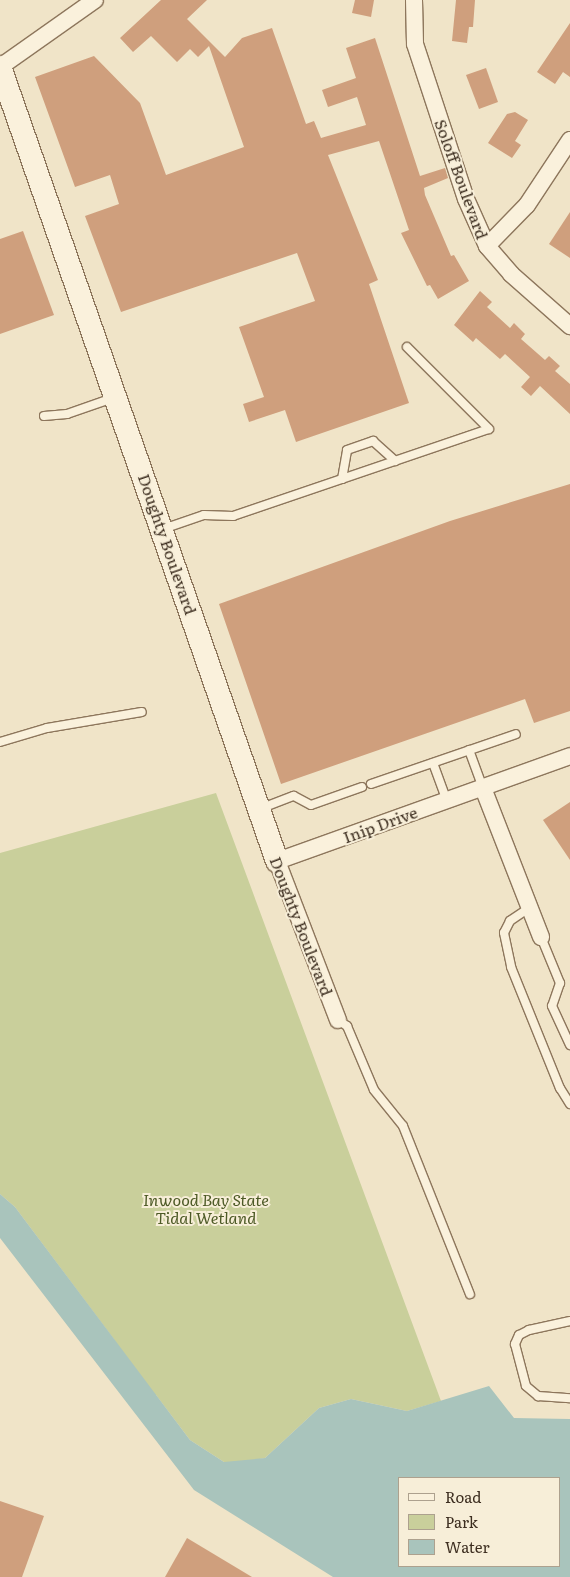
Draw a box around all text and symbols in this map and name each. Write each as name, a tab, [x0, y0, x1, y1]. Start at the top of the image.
street label: Soloff Boulevard	[431, 116, 493, 242]
street label: Doughty Boulevard	[135, 471, 201, 617]
street label: Inip Drive	[340, 802, 420, 846]
street label: Doughty Boulevard	[267, 854, 337, 998]
park label: Inwood Bay State Tidal Wetland	[143, 1189, 269, 1227]
legend	[398, 1477, 560, 1567]
text: Road	[445, 1485, 481, 1508]
text: Park	[445, 1510, 478, 1533]
text: Water	[445, 1535, 490, 1558]

